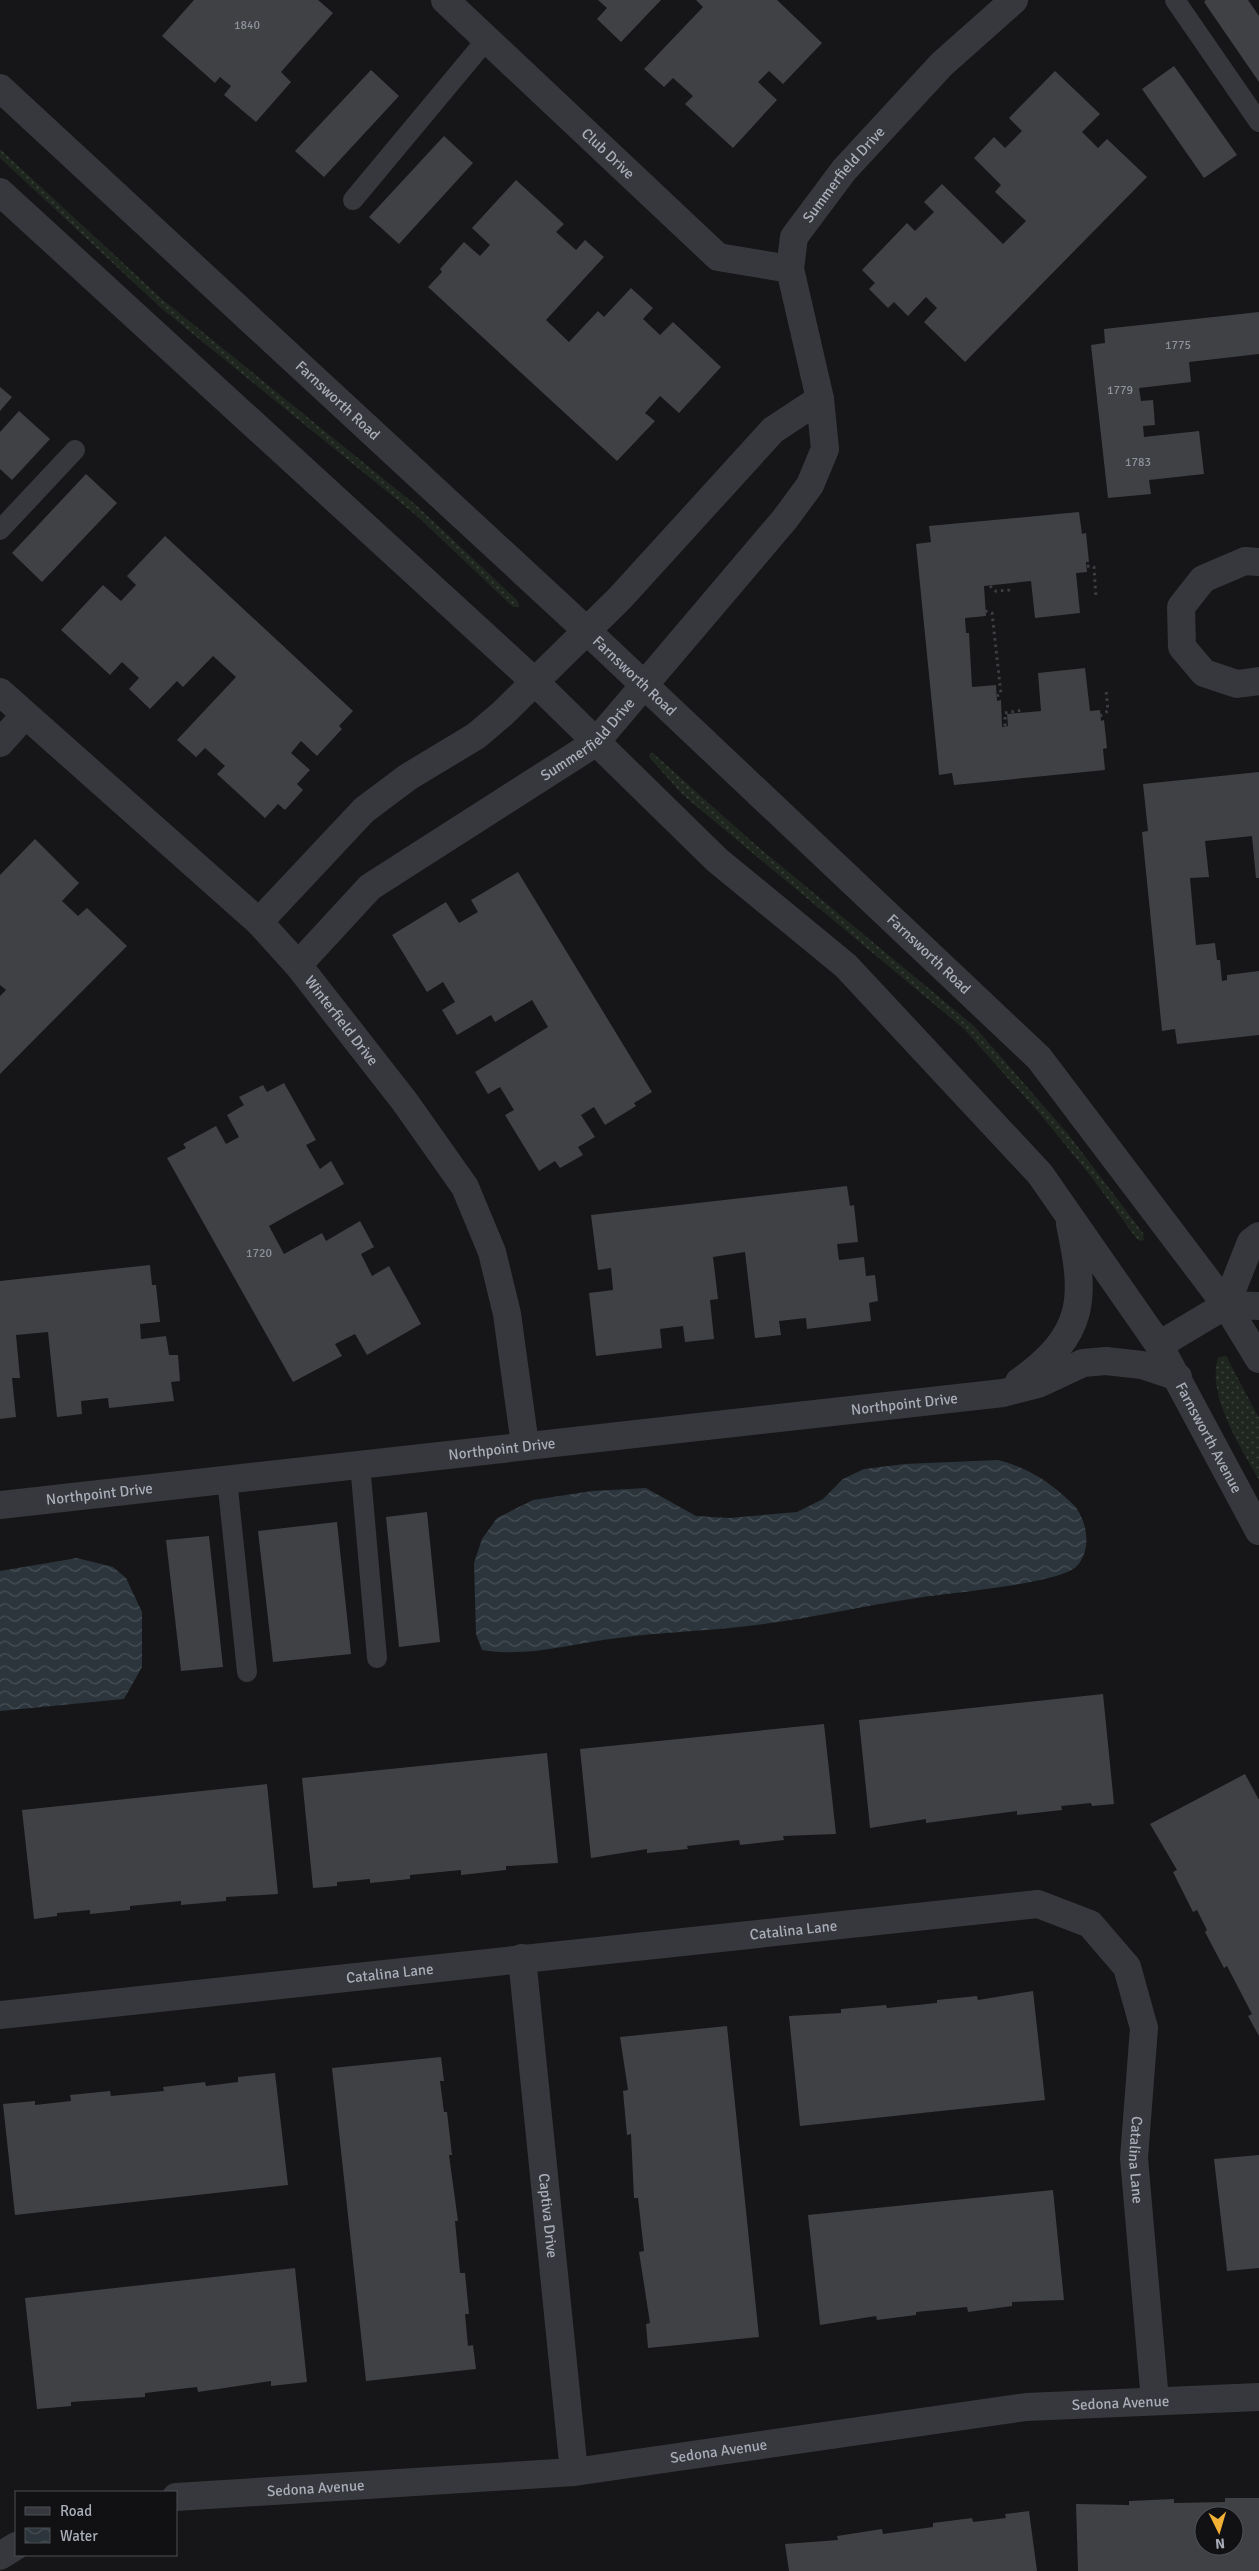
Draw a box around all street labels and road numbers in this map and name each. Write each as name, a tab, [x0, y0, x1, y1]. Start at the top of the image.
street label: Summerfield Drive	[799, 123, 889, 226]
street label: Club Drive	[578, 124, 638, 183]
street label: Farnsworth Road	[292, 357, 384, 444]
street label: Farnsworth Road	[589, 632, 680, 720]
street label: Summerfield Drive	[537, 694, 638, 785]
street label: Farnsworth Road	[883, 910, 975, 998]
street label: Winterfield Drive	[301, 972, 382, 1069]
street label: Farnsworth Avenue	[1172, 1379, 1246, 1496]
street label: Northpoint Drive	[850, 1389, 959, 1419]
street label: Northpoint Drive	[447, 1434, 556, 1464]
street label: Northpoint Drive	[45, 1479, 154, 1509]
street label: Catalina Lane	[749, 1917, 838, 1944]
street label: Catalina Lane	[345, 1960, 434, 1987]
street label: Catalina Lane	[1125, 2115, 1147, 2204]
street label: Captiva Drive	[535, 2172, 561, 2259]
street label: Sedona Avenue	[1071, 2392, 1170, 2414]
street label: Sedona Avenue	[669, 2435, 768, 2467]
street label: Sedona Avenue	[266, 2476, 365, 2500]

